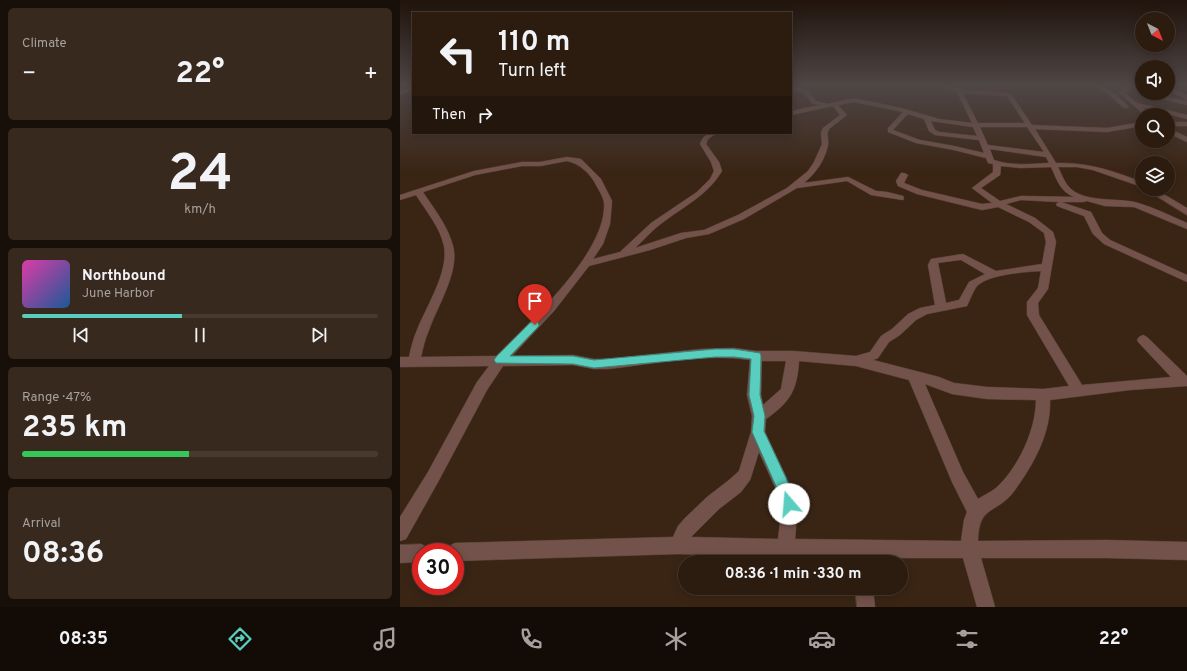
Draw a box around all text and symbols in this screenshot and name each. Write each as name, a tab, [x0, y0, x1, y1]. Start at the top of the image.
north arrow	[1135, 12, 1175, 52]
map controls	[1135, 12, 1175, 196]
text: 110 m	[498, 25, 570, 61]
icon: left	[432, 28, 484, 80]
text: Climate	[22, 36, 67, 52]
text: 22°	[175, 56, 225, 93]
text: Turn left	[498, 60, 566, 83]
button: sound	[1135, 60, 1175, 100]
text: −	[22, 61, 36, 88]
text: +	[364, 61, 378, 88]
icon: right	[474, 104, 496, 126]
text: Then	[432, 106, 466, 125]
button: search	[1135, 108, 1175, 148]
text: 24	[167, 143, 233, 209]
button: layers	[1135, 156, 1175, 196]
text: km/h	[184, 202, 216, 218]
text: Northbound	[82, 267, 166, 286]
pin	[518, 284, 552, 325]
text: June Harbor	[82, 286, 155, 302]
icon: arrive	[524, 290, 546, 312]
icon: previous	[70, 324, 92, 346]
icon: pause	[189, 324, 211, 346]
icon: next	[308, 324, 330, 346]
text: Range · 47%	[22, 390, 91, 406]
text: 235 km	[22, 410, 127, 447]
position arrow	[768, 483, 810, 525]
text: Arrival	[22, 516, 61, 532]
text: 08:36	[22, 536, 104, 573]
speed limit sign: 30	[412, 543, 464, 595]
text: 08:36 · 1 min · 330 m	[725, 565, 861, 584]
icon: directions	[226, 625, 254, 653]
icon: music	[371, 625, 399, 653]
icon: phone	[517, 625, 545, 653]
icon: climate	[662, 625, 690, 653]
icon: car	[808, 625, 836, 653]
icon: filters	[953, 625, 981, 653]
text: 08:35	[59, 628, 108, 651]
text: 22°	[1099, 628, 1128, 651]

